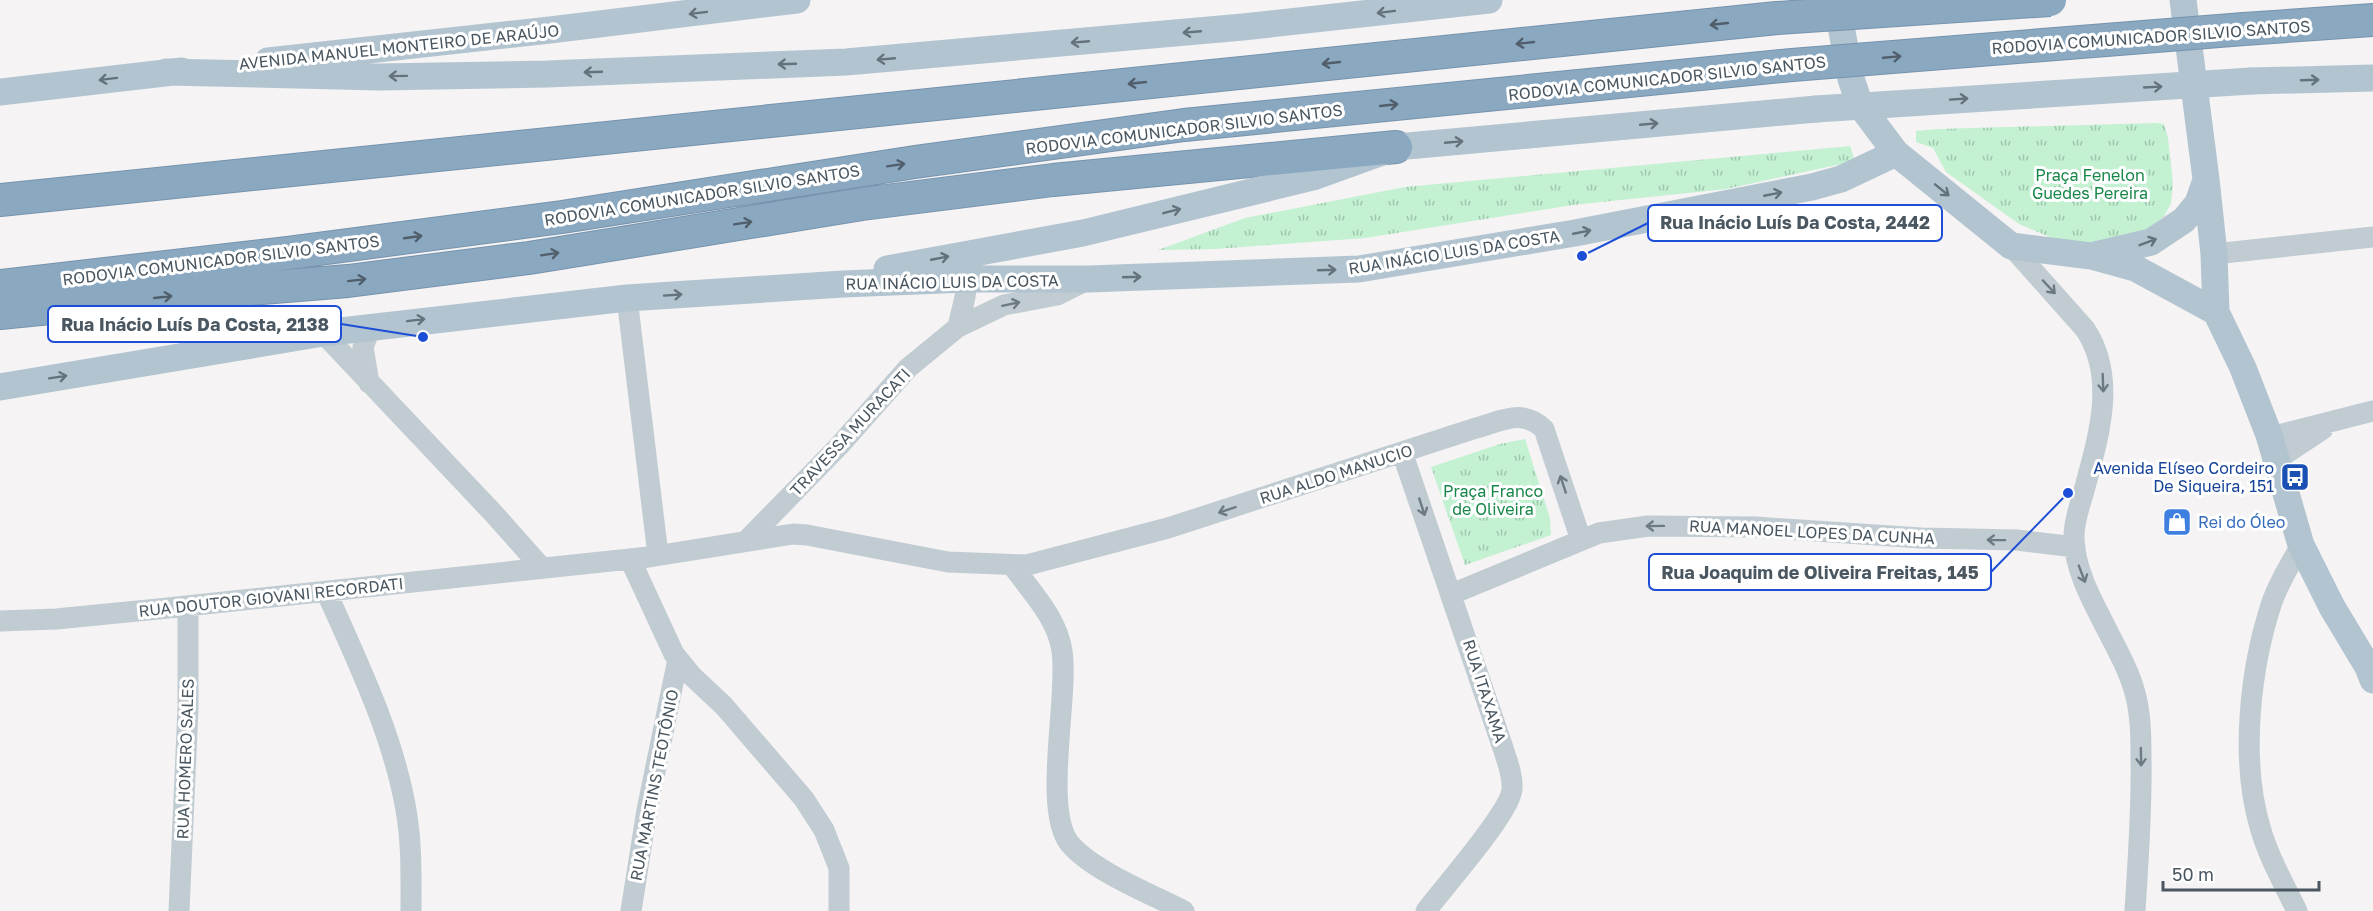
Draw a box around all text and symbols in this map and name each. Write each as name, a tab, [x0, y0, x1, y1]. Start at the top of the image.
one-way arrow	[688, 7, 708, 18]
one-way arrow	[1377, 7, 1397, 18]
street label: RODOVIA COMUNICADOR SILVIO SANTOS	[1991, 16, 2311, 58]
one-way arrow	[1709, 19, 1729, 30]
street label: AVENIDA MANUEL MONTEIRO DE ARAÚJO	[238, 20, 560, 74]
one-way arrow	[1183, 27, 1203, 38]
one-way arrow	[1071, 37, 1091, 48]
one-way arrow	[1515, 38, 1535, 49]
street label: RODOVIA COMUNICADOR SILVIO SANTOS	[1507, 51, 1827, 105]
one-way arrow	[1882, 51, 1902, 62]
one-way arrow	[876, 54, 896, 65]
one-way arrow	[1321, 58, 1341, 69]
one-way arrow	[778, 59, 798, 70]
one-way arrow	[583, 66, 603, 77]
one-way arrow	[388, 70, 408, 82]
one-way arrow	[98, 74, 118, 85]
one-way arrow	[2299, 74, 2319, 85]
one-way arrow	[1127, 78, 1147, 89]
one-way arrow	[2143, 81, 2163, 92]
one-way arrow	[1948, 94, 1968, 105]
one-way arrow	[1378, 99, 1398, 110]
street label: RODOVIA COMUNICADOR SILVIO SANTOS	[1024, 100, 1344, 158]
one-way arrow	[1638, 118, 1658, 129]
one-way arrow	[1444, 136, 1464, 147]
one-way arrow	[886, 159, 906, 170]
street label: RODOVIA COMUNICADOR SILVIO SANTOS	[543, 160, 861, 230]
park label: Praça Fenelon Guedes Pereira	[2032, 165, 2148, 203]
one-way arrow	[1933, 183, 1949, 196]
one-way arrow	[1763, 188, 1783, 199]
one-way arrow	[1162, 204, 1181, 216]
callout: Rua Inácio Luís Da Costa, 2442	[1648, 205, 1942, 241]
text: Rua Inácio Luís Da Costa, 2442	[1660, 211, 1930, 233]
one-way arrow	[732, 217, 752, 228]
street label: RUA INÁCIO LUIS DA COSTA	[1347, 225, 1561, 279]
one-way arrow	[1572, 226, 1591, 237]
street label: RODOVIA COMUNICADOR SILVIO SANTOS	[61, 231, 381, 289]
one-way arrow	[402, 231, 422, 242]
one-way arrow	[2138, 235, 2156, 246]
one-way arrow	[540, 249, 560, 260]
one-way arrow	[930, 252, 949, 263]
one-way arrow	[1317, 264, 1337, 276]
street label: RUA INÁCIO LUIS DA COSTA	[845, 270, 1059, 294]
one-way arrow	[1122, 272, 1142, 283]
one-way arrow	[347, 275, 366, 286]
one-way arrow	[2041, 279, 2056, 294]
one-way arrow	[662, 289, 682, 300]
one-way arrow	[152, 291, 172, 302]
one-way arrow	[1002, 298, 1021, 310]
callout: Rua Inácio Luís Da Costa, 2138	[48, 306, 341, 342]
text: Rua Inácio Luís Da Costa, 2138	[61, 313, 329, 335]
one-way arrow	[406, 315, 426, 326]
street label: TRAVESSA MURACATI	[786, 364, 914, 500]
one-way arrow	[47, 371, 67, 382]
one-way arrow	[2098, 373, 2109, 393]
street label: RUA ALDO MANUCIO	[1257, 440, 1415, 508]
place label: Avenida Elíseo Cordeiro De Siqueira, 151	[2093, 458, 2274, 496]
bus stop icon: Avenida Elíseo Cordeiro De Siqueira, 151	[2279, 461, 2311, 493]
one-way arrow	[1557, 475, 1568, 494]
park label: Praça Franco de Oliveira	[1443, 481, 1543, 519]
one-way arrow	[1418, 497, 1429, 516]
one-way arrow	[1218, 505, 1237, 516]
shop icon: Rei do Óleo	[2161, 506, 2193, 538]
place label: Rei do Óleo	[2198, 512, 2285, 532]
street label: RUA MANOEL LOPES DA CUNHA	[1689, 516, 1936, 548]
one-way arrow	[1645, 520, 1665, 532]
one-way arrow	[1987, 534, 2007, 546]
callout: Rua Joaquim de Oliveira Freitas, 145	[1649, 554, 1991, 590]
text: Rua Joaquim de Oliveira Freitas, 145	[1661, 561, 1979, 583]
one-way arrow	[2078, 564, 2089, 583]
street label: RUA DOUTOR GIOVANI RECORDATI	[138, 573, 404, 621]
street label: RUA ITAXAMA	[1459, 637, 1511, 745]
street label: RUA HOMERO SALES	[172, 678, 198, 840]
street label: RUA MARTINS TEOTÔNIO	[626, 687, 682, 883]
one-way arrow	[2135, 746, 2147, 766]
scale bar	[2163, 854, 2319, 892]
text: 50 m	[2172, 863, 2214, 885]

